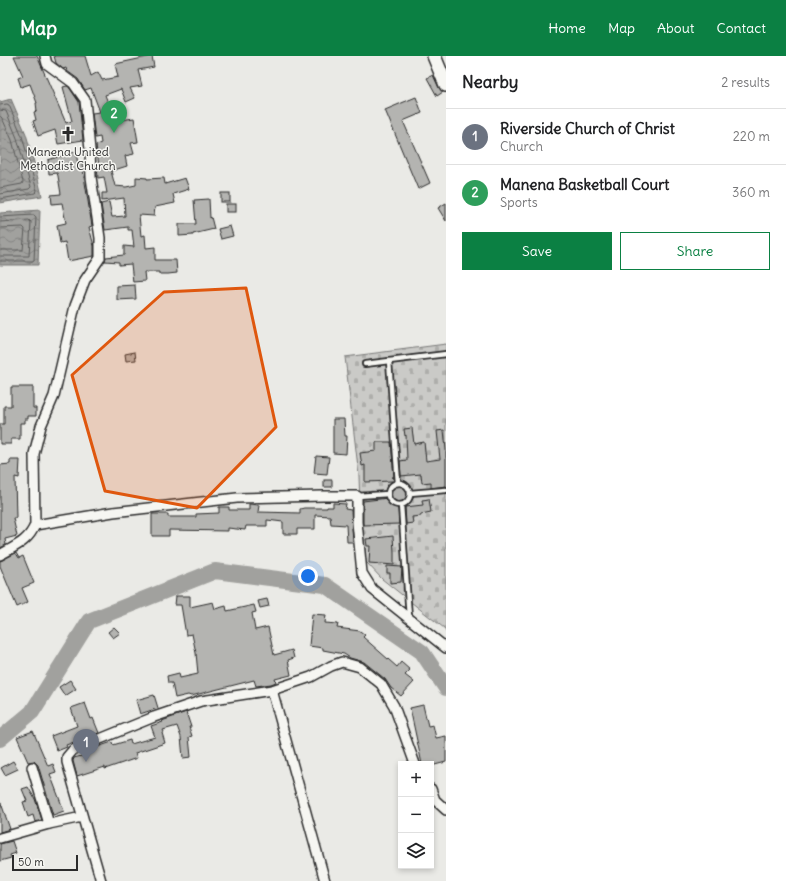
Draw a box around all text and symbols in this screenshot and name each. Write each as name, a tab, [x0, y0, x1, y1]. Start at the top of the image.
text: Map	[20, 16, 57, 40]
text: Home	[548, 19, 586, 37]
text: Map	[608, 19, 635, 37]
text: About	[657, 19, 695, 37]
text: Contact	[717, 19, 766, 37]
text: Nearby	[462, 71, 518, 93]
text: 2 results	[721, 74, 770, 91]
pin: 2	[101, 100, 127, 133]
text: Riverside Church of Christ	[500, 119, 675, 138]
church icon: Manena United Methodist Church	[59, 125, 77, 143]
text: 1	[472, 128, 478, 145]
text: 220 m	[733, 128, 770, 145]
text: Church	[500, 138, 543, 155]
place label: Manena United Methodist Church	[20, 144, 116, 173]
text: Manena Basketball Court	[500, 175, 669, 194]
text: 2	[471, 184, 479, 201]
text: 360 m	[732, 184, 770, 201]
text: Sports	[500, 194, 538, 211]
button: Save	[462, 232, 612, 270]
button: Share	[620, 232, 770, 270]
your location	[298, 566, 318, 586]
pin: 1	[73, 729, 99, 762]
map controls	[398, 761, 434, 869]
button: +	[398, 761, 434, 797]
button: −	[398, 797, 434, 833]
button: layers	[398, 833, 434, 869]
scale bar	[12, 853, 78, 872]
text: 50 m	[18, 855, 44, 869]

